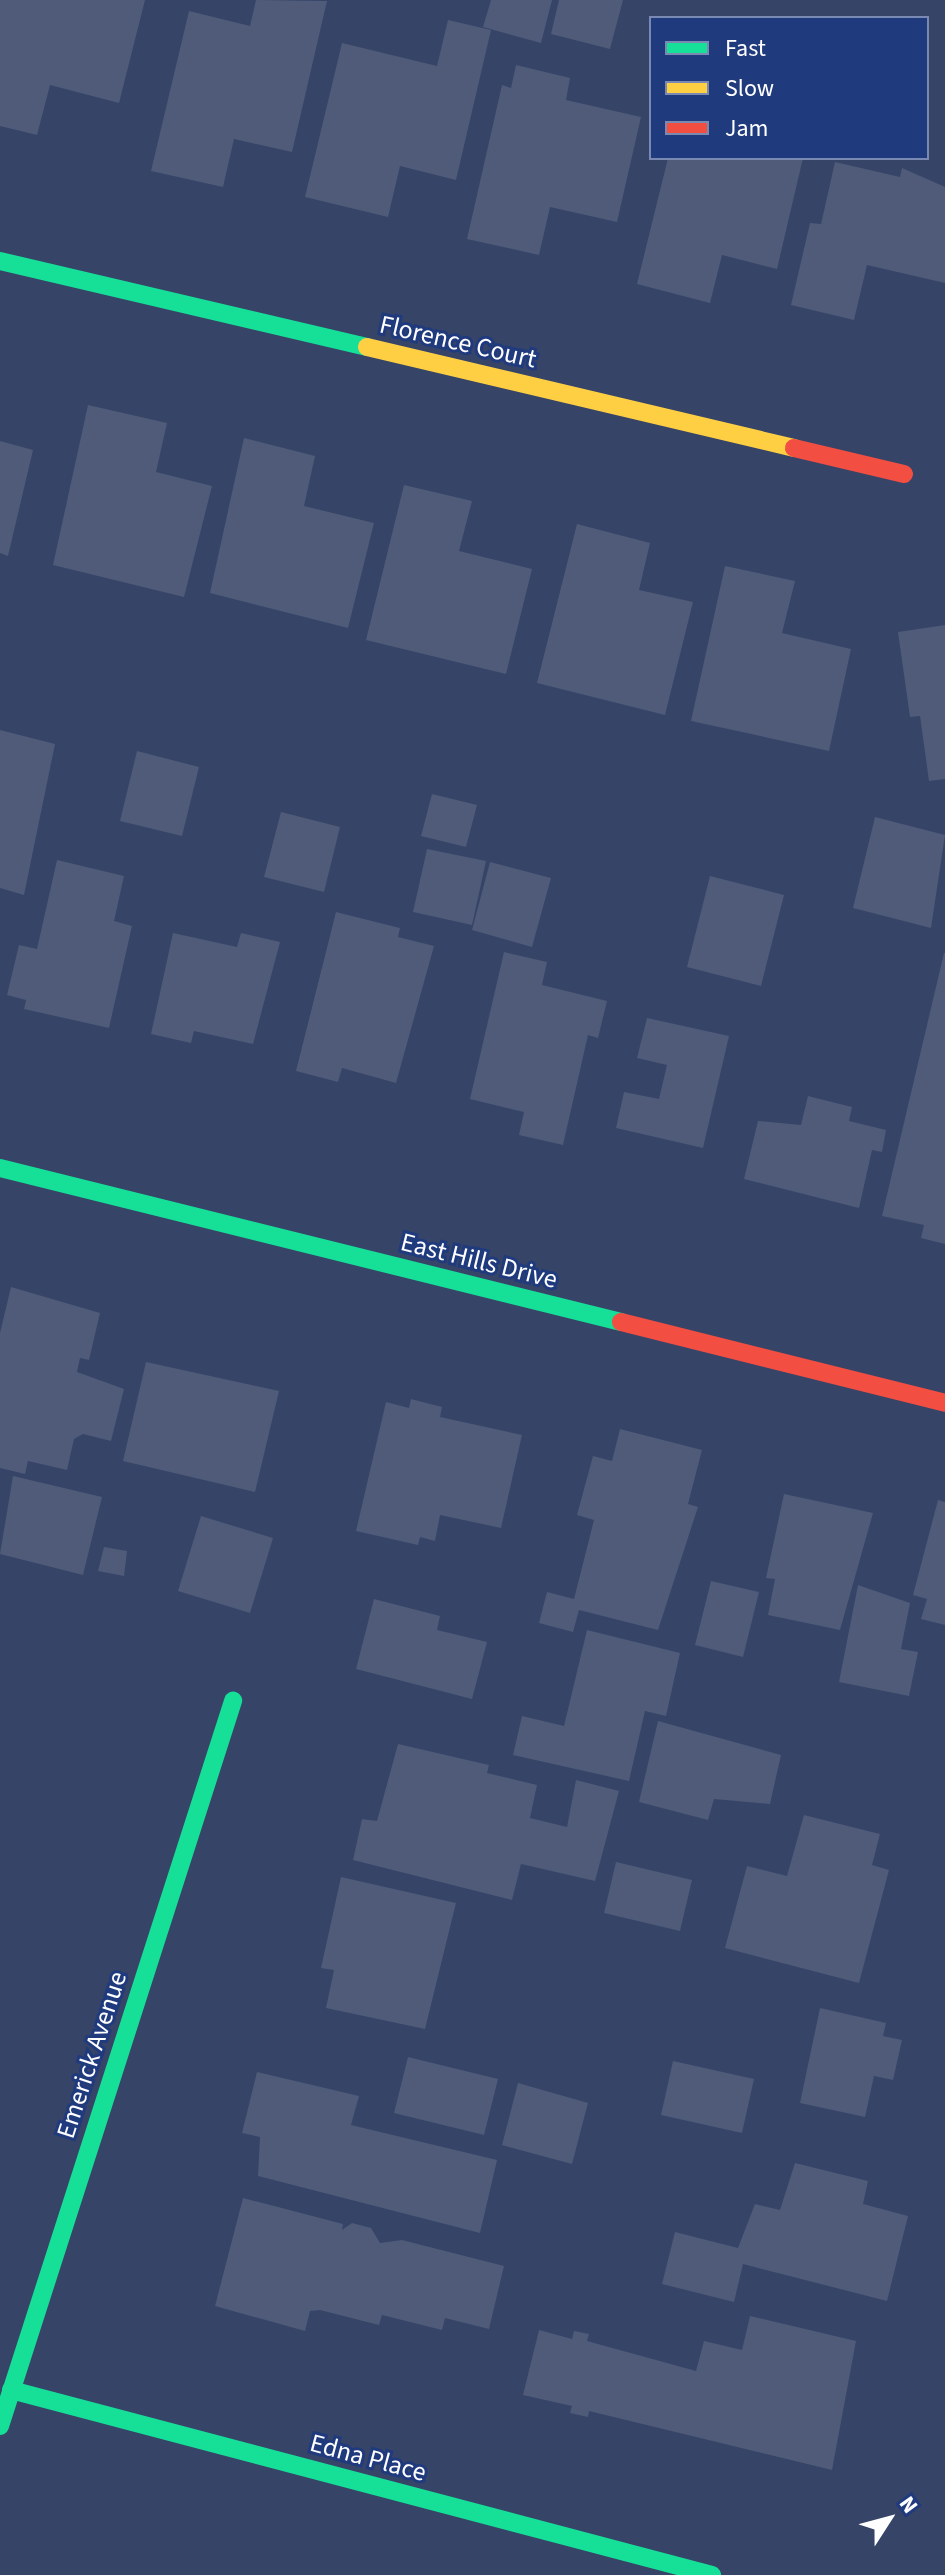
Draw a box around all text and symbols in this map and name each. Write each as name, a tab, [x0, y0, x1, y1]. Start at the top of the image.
legend	[649, 16, 929, 160]
text: Fast	[725, 31, 766, 66]
text: Slow	[725, 71, 774, 106]
text: Jam	[725, 111, 769, 146]
street label: Florence Court	[377, 309, 539, 375]
street label: East Hills Drive	[397, 1226, 561, 1296]
street label: Emerick Avenue	[50, 1968, 134, 2142]
street label: Edna Place	[306, 2428, 430, 2488]
north arrow	[849, 2479, 929, 2559]
text: N	[891, 2490, 926, 2520]

